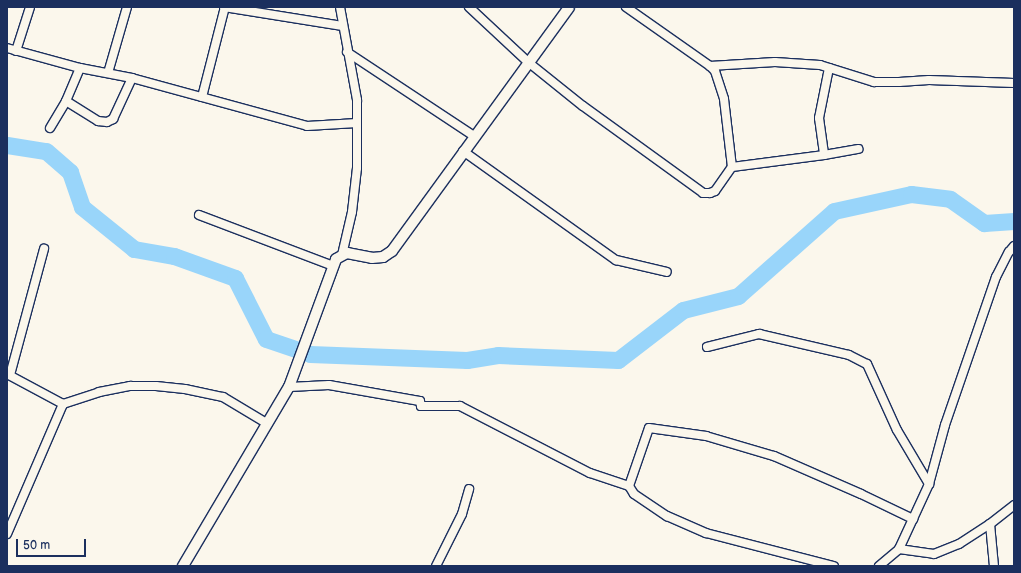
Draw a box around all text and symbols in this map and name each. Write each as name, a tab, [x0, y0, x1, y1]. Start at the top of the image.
scale bar	[18, 531, 88, 557]
text: 50 m	[23, 538, 50, 553]

